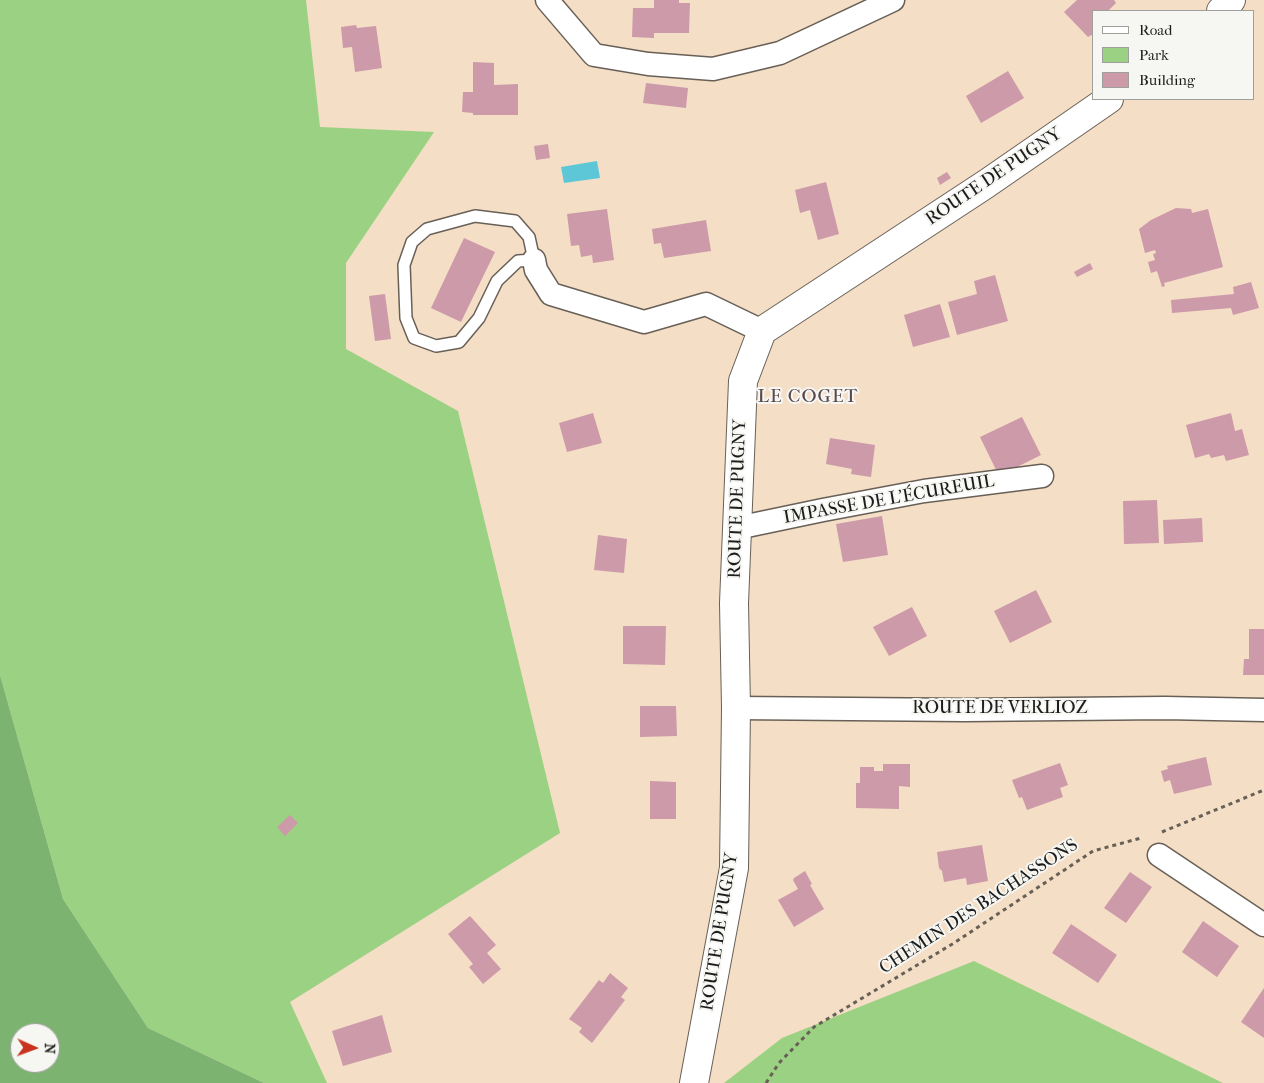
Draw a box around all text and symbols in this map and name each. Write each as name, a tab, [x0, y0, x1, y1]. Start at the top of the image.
legend	[1092, 10, 1254, 100]
text: Road	[1139, 21, 1172, 39]
text: Park	[1139, 46, 1169, 64]
text: Building	[1139, 71, 1195, 89]
street label: ROUTE DE PUGNY	[922, 123, 1066, 231]
district label: LE COGET	[757, 386, 859, 408]
street label: ROUTE DE PUGNY	[724, 419, 752, 579]
street label: IMPASSE DE L'ÉCUREUIL	[782, 471, 996, 529]
street label: ROUTE DE VERLIOZ	[912, 698, 1088, 720]
street label: CHEMIN DES BACHASSONS	[876, 835, 1082, 979]
street label: ROUTE DE PUGNY	[697, 852, 743, 1012]
north arrow	[10, 1023, 60, 1073]
text: N	[41, 1043, 58, 1054]

